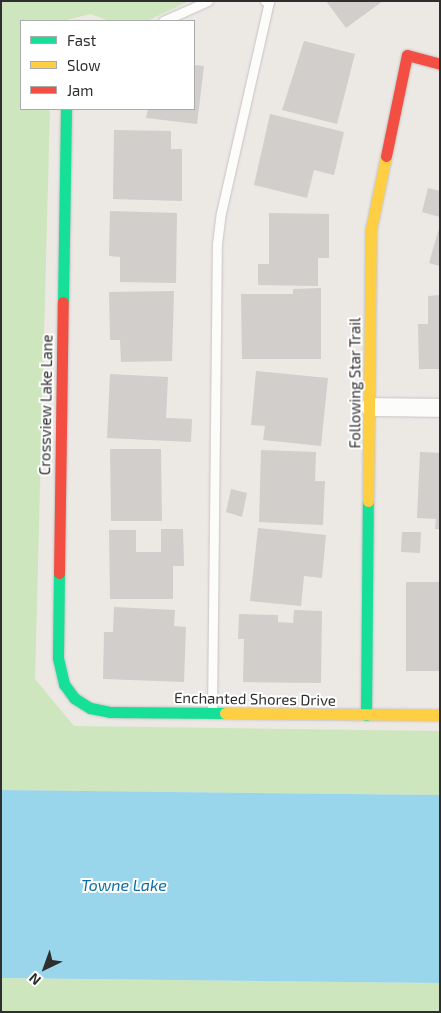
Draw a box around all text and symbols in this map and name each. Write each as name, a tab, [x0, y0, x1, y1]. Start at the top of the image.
legend	[20, 20, 195, 110]
text: Fast	[67, 31, 96, 49]
text: Slow	[67, 56, 101, 74]
text: Jam	[67, 81, 93, 99]
street label: Following Star Trail	[346, 317, 364, 449]
street label: Crossview Lake Lane	[36, 334, 56, 476]
street label: Enchanted Shores Drive	[174, 689, 336, 709]
water label: Towne Lake	[81, 875, 167, 895]
north arrow	[20, 943, 70, 993]
text: N	[25, 970, 44, 989]

